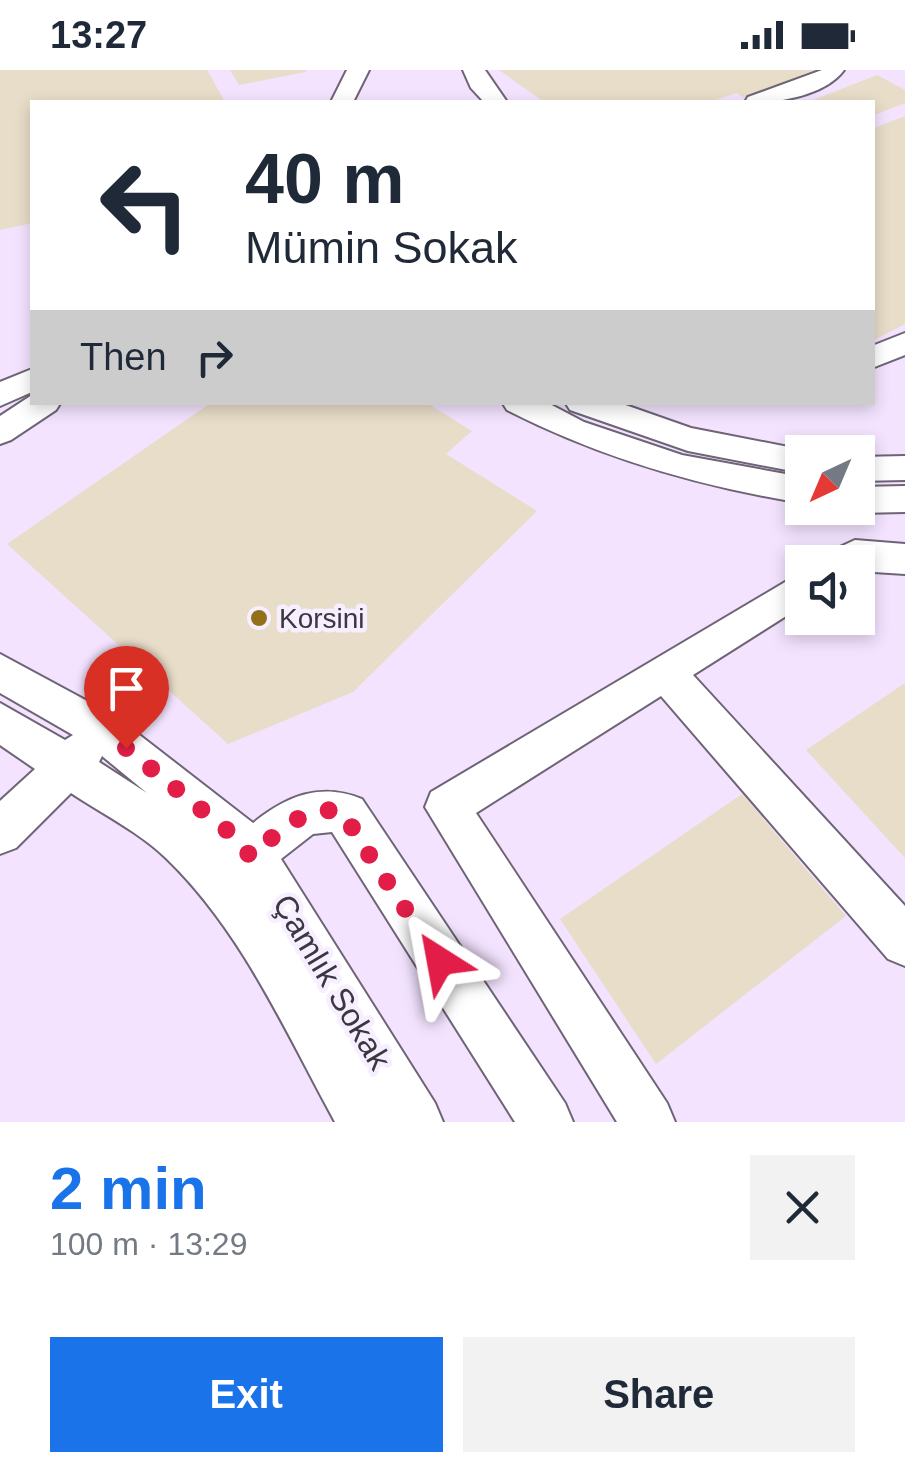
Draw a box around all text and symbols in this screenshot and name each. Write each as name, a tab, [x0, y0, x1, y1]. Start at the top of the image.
text: 13:27	[50, 14, 147, 56]
icon: left	[80, 140, 210, 270]
text: 40 m	[245, 140, 405, 218]
text: Mümin Sokak	[245, 222, 518, 273]
icon: right	[187, 330, 242, 385]
text: Then	[80, 336, 167, 378]
north arrow	[785, 435, 875, 525]
map controls	[785, 435, 875, 635]
button: sound	[785, 545, 875, 635]
place label: Korsini	[279, 603, 365, 634]
marker: Korsini	[248, 607, 270, 629]
pin	[84, 646, 169, 749]
icon: arrive	[99, 661, 154, 716]
street label: Çamlık Sokak	[266, 888, 399, 1077]
position arrow	[388, 909, 492, 1013]
text: 2 min	[50, 1155, 207, 1222]
button: close	[750, 1155, 855, 1260]
text: 100 m · 13:29	[50, 1226, 247, 1262]
button: Exit	[50, 1337, 443, 1452]
button: Share	[463, 1337, 855, 1452]

